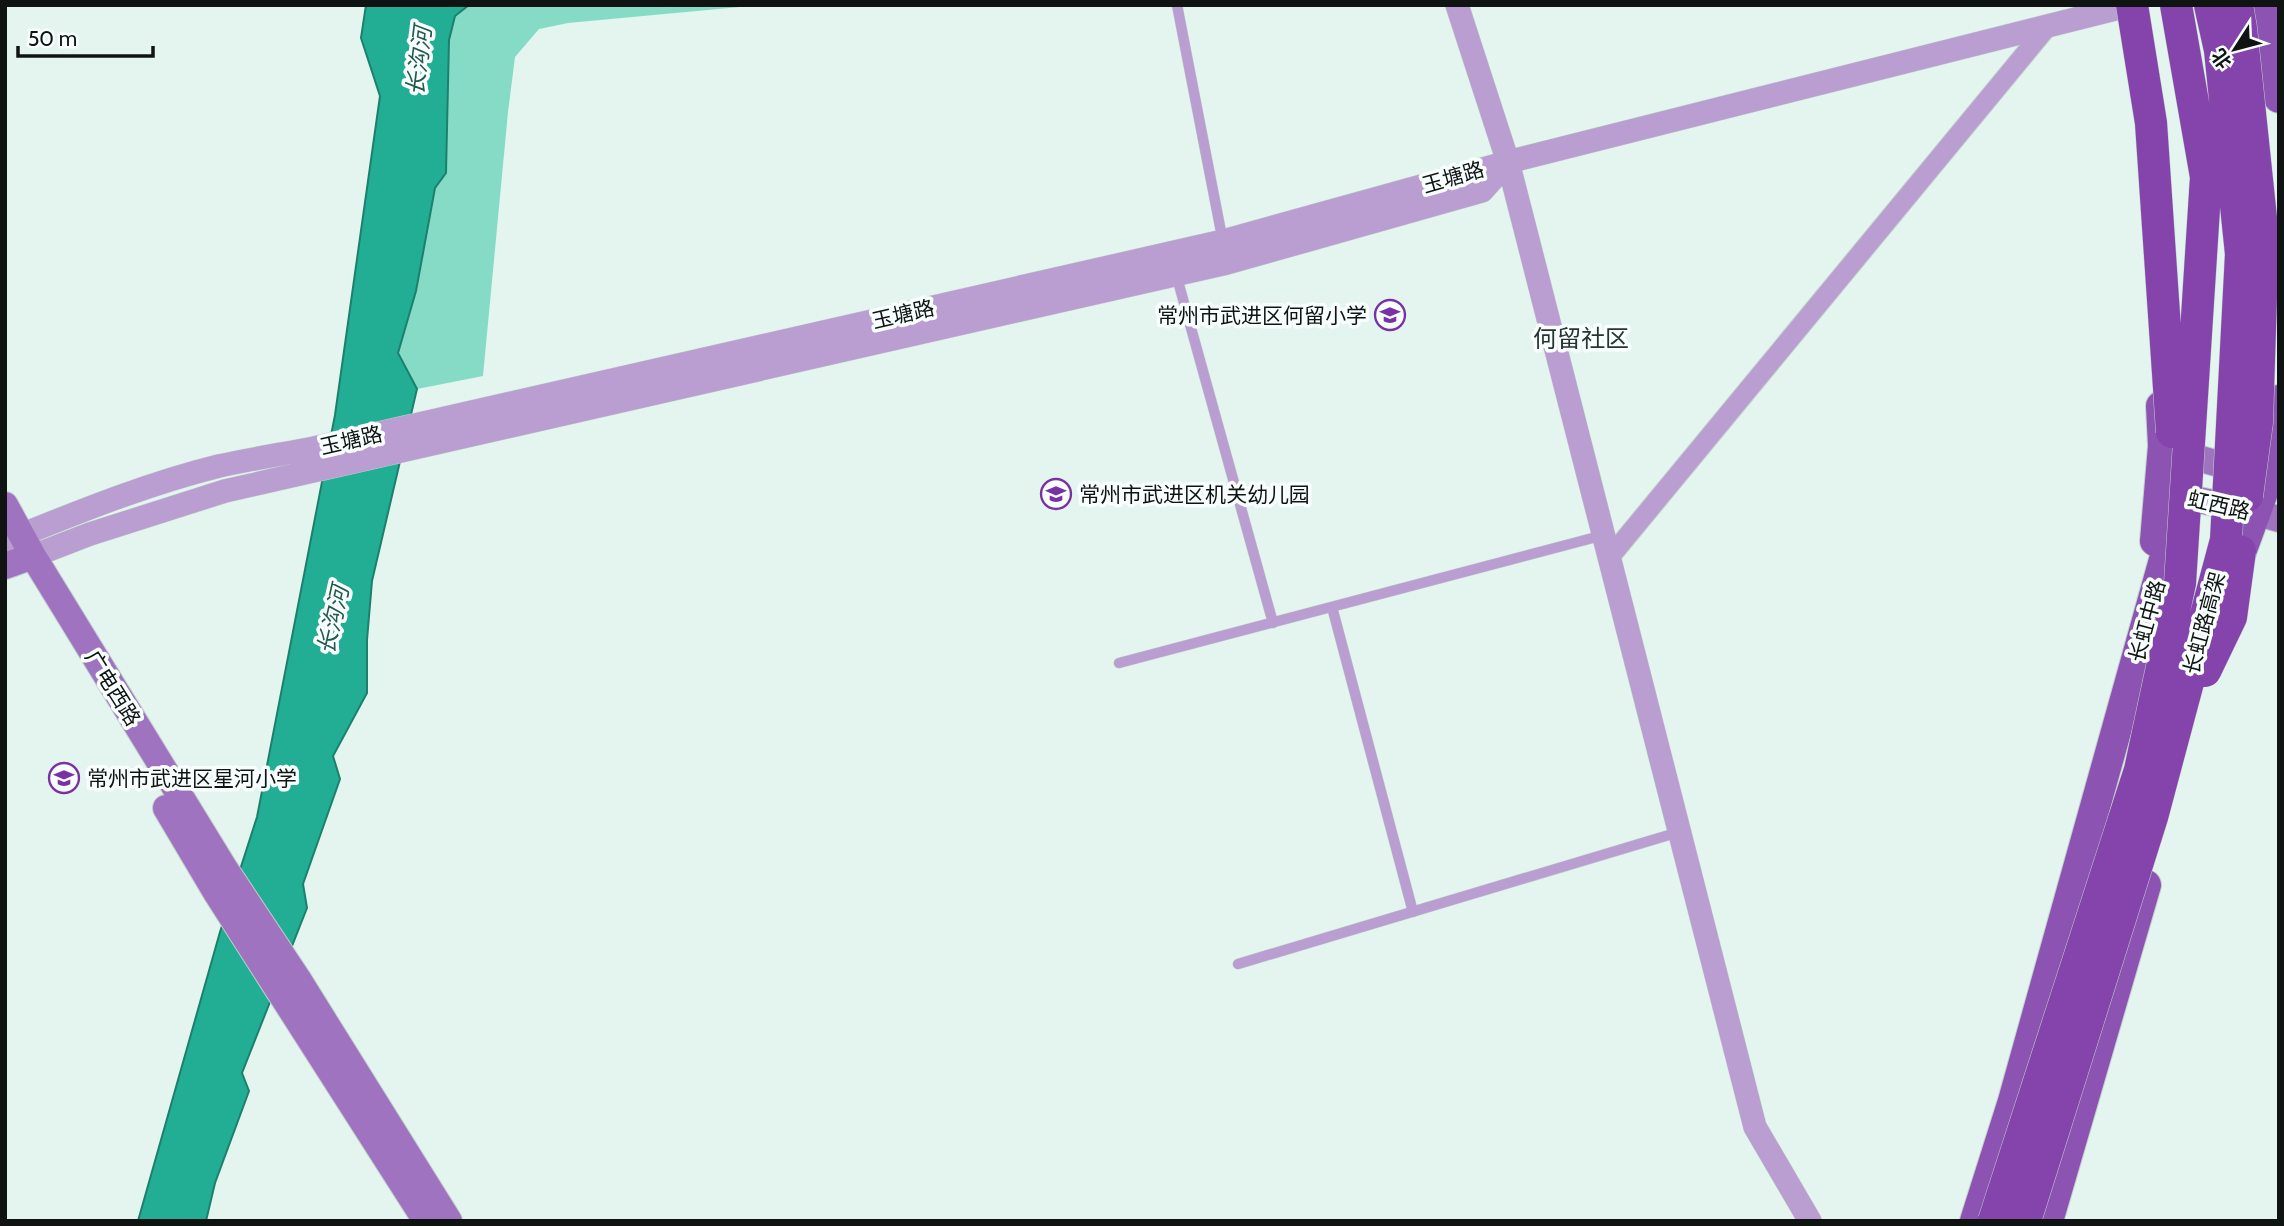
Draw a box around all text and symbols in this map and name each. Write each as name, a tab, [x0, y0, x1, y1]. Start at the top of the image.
scale bar	[18, 14, 152, 58]
north arrow	[2200, 14, 2270, 84]
water label: 长沟河	[401, 21, 438, 97]
text: 50 m	[28, 26, 77, 51]
text: 北	[2207, 44, 2237, 73]
street label: 玉塘路	[1419, 156, 1487, 198]
street label: 玉塘路	[869, 295, 937, 333]
school or university icon: 常州市武进区何留小学	[1373, 298, 1407, 332]
place label: 常州市武进区何留小学	[1157, 303, 1367, 328]
district label: 何留社区	[1533, 324, 1629, 353]
street label: 玉塘路	[317, 421, 385, 459]
school or university icon: 常州市武进区机关幼儿园	[1039, 477, 1073, 511]
place label: 常州市武进区机关幼儿园	[1079, 482, 1310, 507]
street label: 虹西路	[2185, 486, 2253, 524]
street label: 长虹路高架	[2178, 569, 2230, 677]
street label: 长虹中路	[2124, 577, 2170, 665]
water label: 长沟河	[312, 579, 355, 657]
street label: 广电西路	[80, 646, 146, 730]
school or university icon: 常州市武进区星河小学	[47, 761, 81, 795]
place label: 常州市武进区星河小学	[87, 766, 297, 791]

